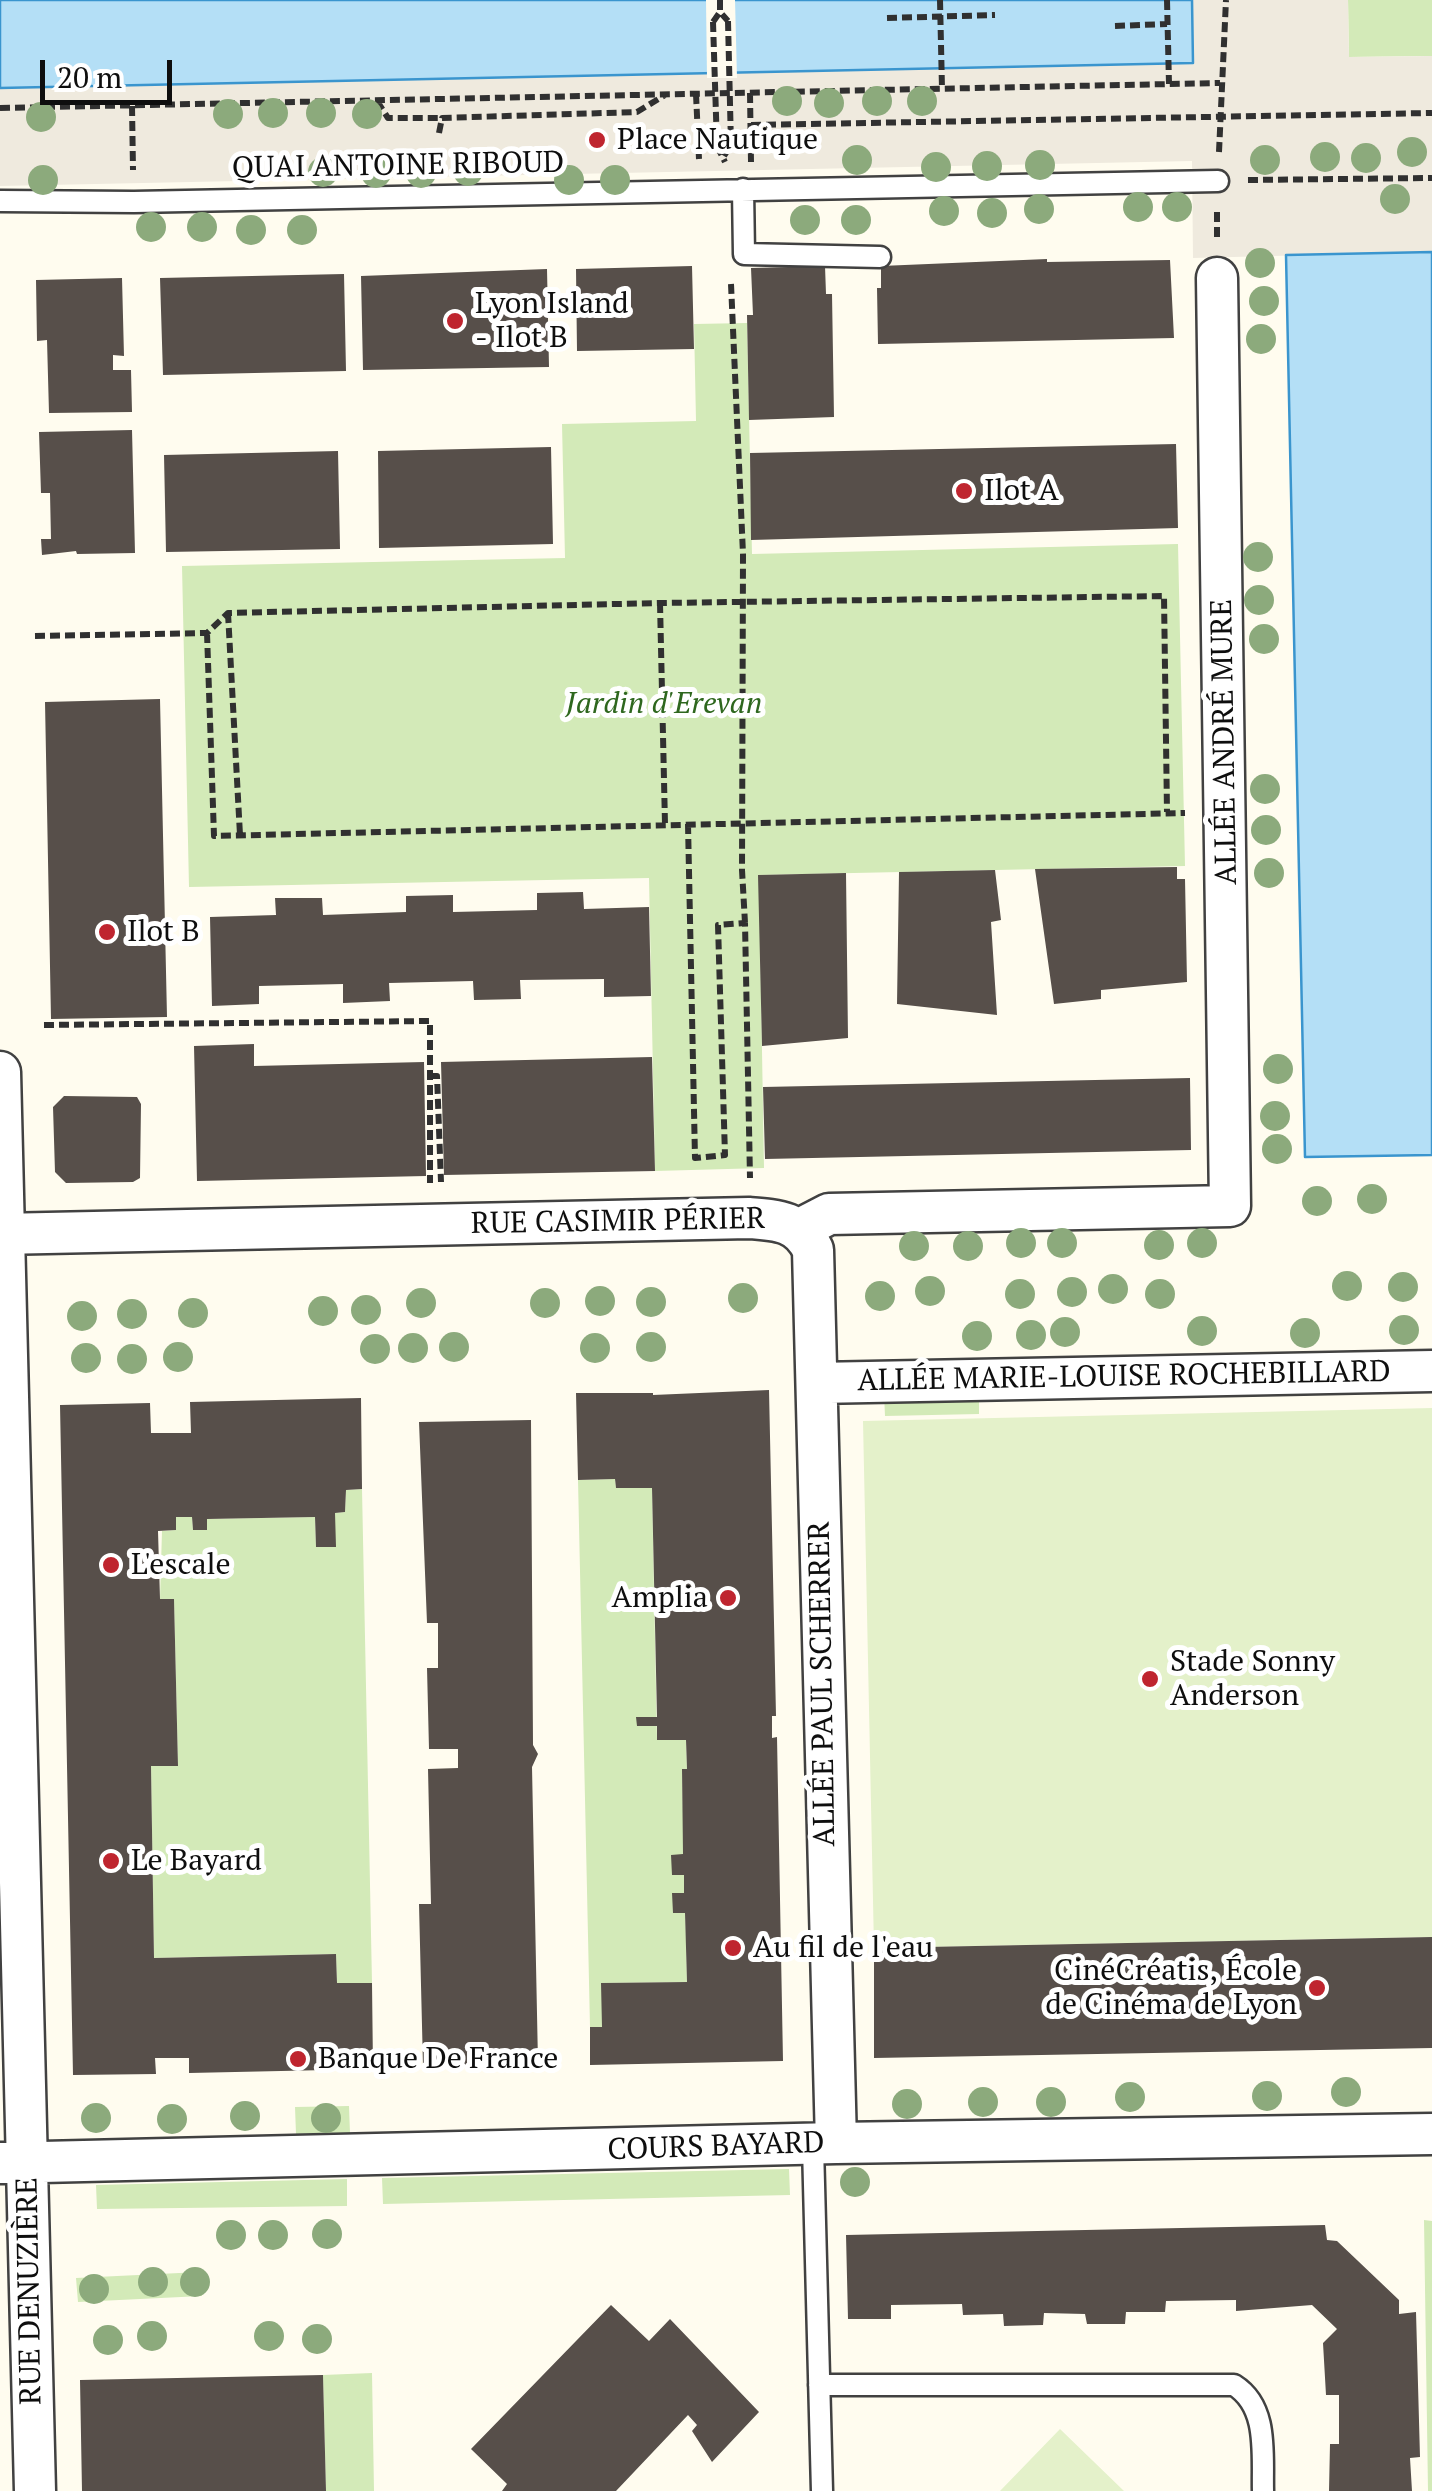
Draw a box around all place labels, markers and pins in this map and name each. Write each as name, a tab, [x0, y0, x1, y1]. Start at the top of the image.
place label: Place Nautique	[617, 122, 818, 158]
marker: Place Nautique	[586, 129, 608, 151]
place label: Lyon Island - Ilot B	[475, 286, 629, 356]
marker: Lyon Island - Ilot B	[444, 310, 466, 332]
place label: Ilot A	[984, 473, 1059, 509]
marker: Ilot A	[953, 480, 975, 502]
place label: Ilot B	[127, 914, 200, 950]
marker: Ilot B	[96, 921, 118, 943]
place label: L'escale	[131, 1547, 231, 1583]
marker: L'escale	[100, 1554, 122, 1576]
place label: Amplia	[611, 1580, 708, 1616]
marker: Amplia	[717, 1587, 739, 1609]
place label: Stade Sonny Anderson	[1170, 1644, 1335, 1714]
marker: Stade Sonny Anderson	[1139, 1668, 1161, 1690]
place label: Le Bayard	[131, 1843, 262, 1879]
marker: Le Bayard	[100, 1850, 122, 1872]
place label: Au fil de l'eau	[753, 1930, 933, 1966]
marker: Au fil de l'eau	[722, 1937, 744, 1959]
place label: CinéCréatis, École de Cinéma de Lyon	[1045, 1953, 1297, 2024]
marker: CinéCréatis, École de Cinéma de Lyon	[1306, 1977, 1328, 1999]
place label: Banque De France	[318, 2041, 558, 2077]
marker: Banque De France	[287, 2048, 309, 2070]

